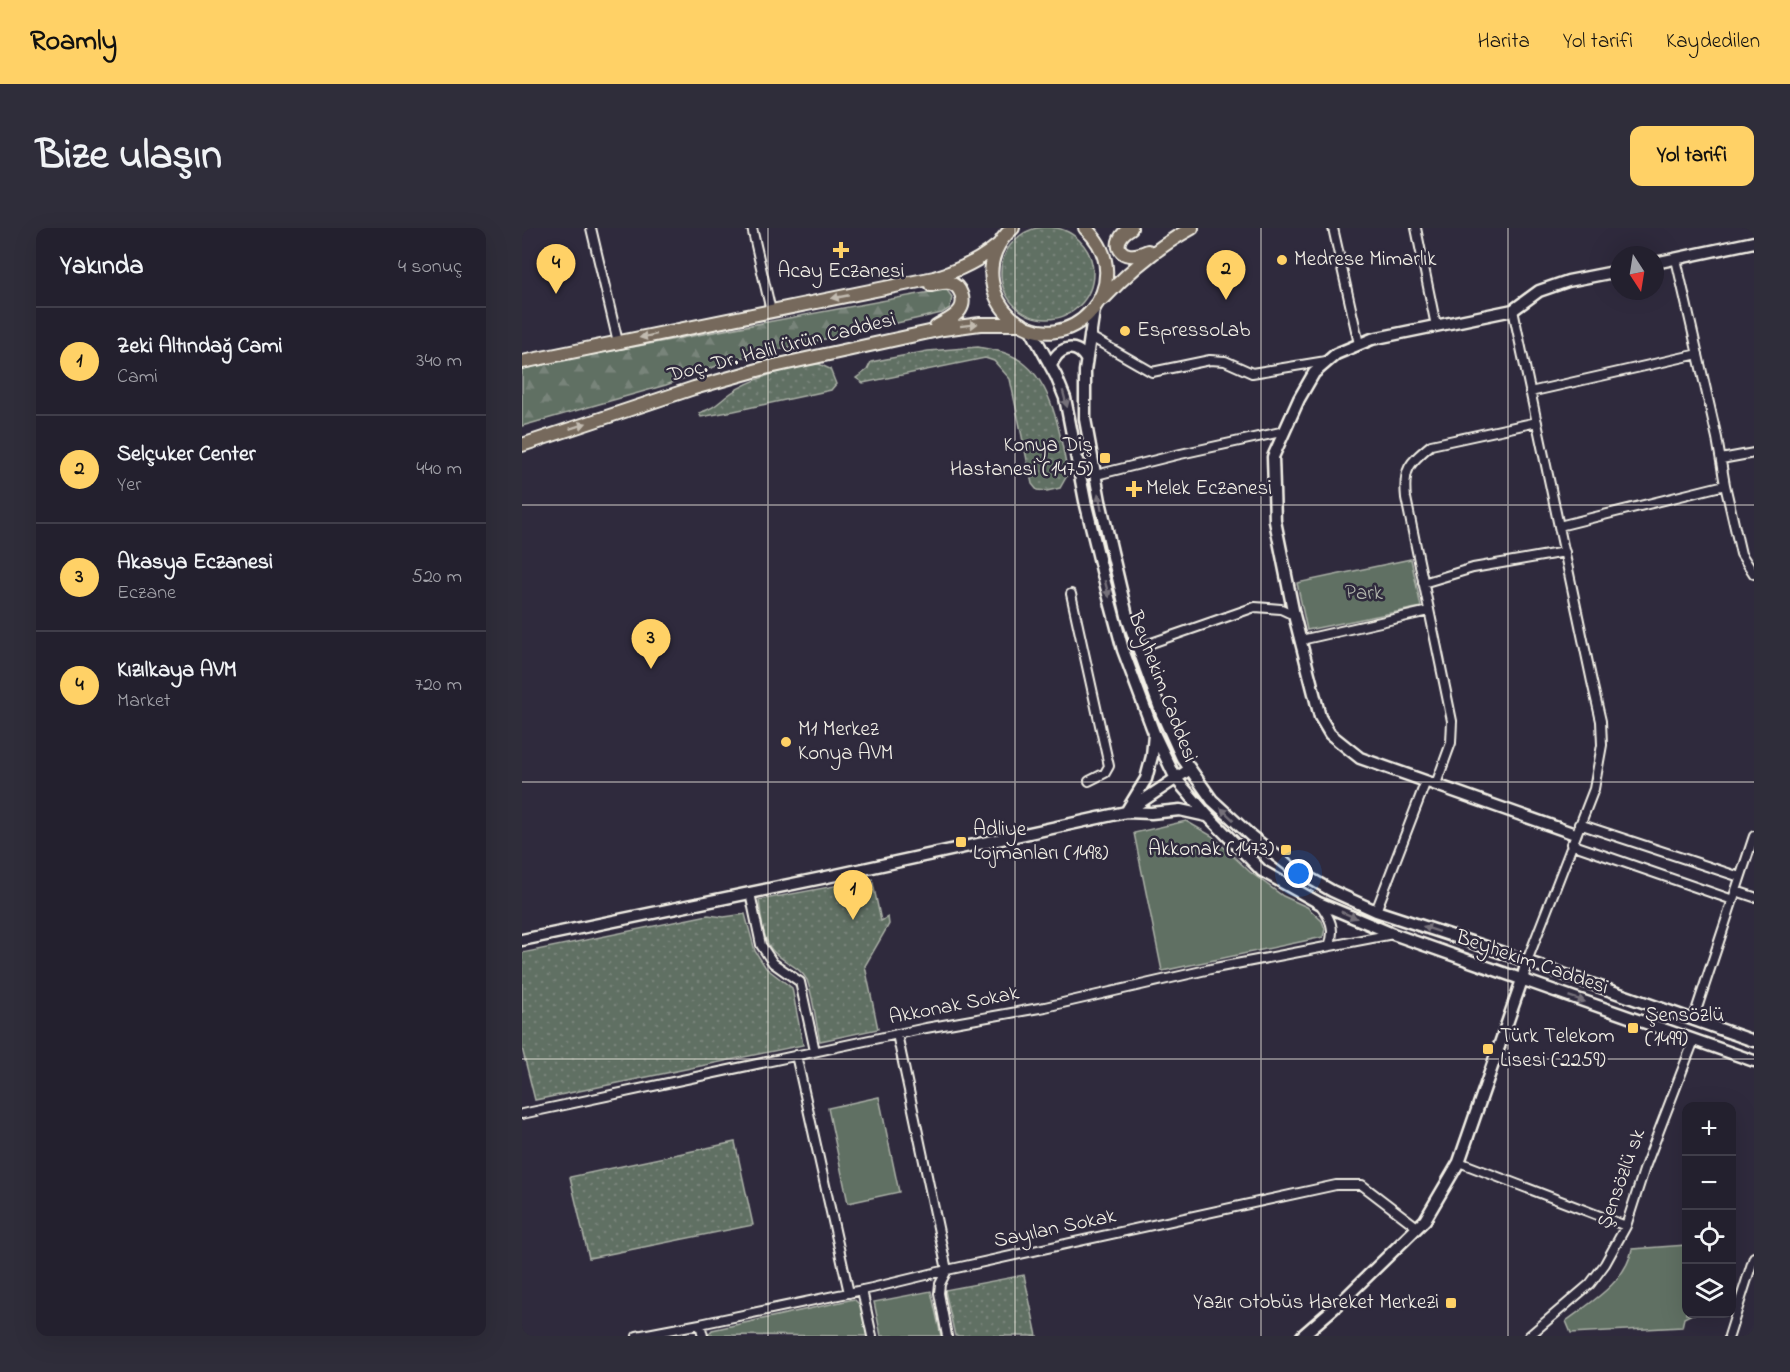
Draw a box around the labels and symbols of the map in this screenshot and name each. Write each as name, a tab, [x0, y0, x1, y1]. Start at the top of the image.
marker: Acay Eczanesi	[834, 243, 848, 257]
pin: 4	[537, 244, 576, 294]
place label: Medrese Mimarlık	[1294, 245, 1437, 275]
north arrow	[1610, 246, 1664, 300]
pin: 2	[1206, 250, 1246, 300]
marker: Medrese Mimarlık	[1275, 253, 1289, 267]
place label: Acay Eczanesi	[778, 257, 904, 289]
one-way arrow	[830, 293, 849, 302]
street label: Doç. Dr. Halil Ürün Caddesi	[664, 305, 899, 391]
place label: EspressoLab	[1137, 316, 1250, 346]
one-way arrow	[960, 321, 979, 330]
marker: EspressoLab	[1118, 324, 1132, 338]
one-way arrow	[639, 332, 658, 341]
one-way arrow	[1061, 390, 1070, 408]
one-way arrow	[569, 421, 587, 431]
place label: Konya Diş Hastanesi (1475)	[950, 431, 1093, 485]
marker: Konya Diş Hastanesi (1475)	[1098, 451, 1112, 465]
place label: Melek Eczanesi	[1146, 474, 1272, 504]
marker: Melek Eczanesi	[1127, 482, 1141, 496]
one-way arrow	[1095, 492, 1104, 511]
park label: Park	[1345, 579, 1384, 609]
one-way arrow	[1102, 580, 1112, 598]
street label: Beyhekim Caddesi	[1117, 606, 1205, 768]
pin: 3	[632, 620, 670, 669]
place label: M1 Merkez Konya AVM	[798, 715, 893, 771]
marker: M1 Merkez Konya AVM	[779, 735, 793, 749]
one-way arrow	[1220, 808, 1235, 821]
place label: Adliye Lojmanları (1498)	[973, 815, 1108, 869]
marker: Adliye Lojmanları (1498)	[954, 835, 968, 849]
place label: Akkonak (1473)	[1148, 835, 1274, 865]
marker: Akkonak (1473)	[1279, 843, 1293, 857]
your location	[1284, 859, 1313, 888]
pin: 1	[834, 870, 872, 920]
one-way arrow	[1340, 910, 1358, 920]
one-way arrow	[1422, 923, 1440, 933]
street label: Beyhekim Caddesi	[1450, 923, 1612, 1005]
street label: Akkonak Sokak	[886, 979, 1022, 1033]
one-way arrow	[1568, 995, 1586, 1005]
place label: Şensözlü (1499)	[1645, 1001, 1724, 1055]
marker: Şensözlü (1499)	[1626, 1021, 1640, 1035]
place label: Türk Telekom Lisesi (2259)	[1500, 1022, 1614, 1076]
marker: Türk Telekom Lisesi (2259)	[1481, 1042, 1495, 1056]
street label: Şensözlü sk	[1590, 1124, 1654, 1233]
street label: Sayılan Sokak	[991, 1201, 1120, 1259]
place label: Yazır Otobüs Hareket Merkezi	[1193, 1288, 1439, 1318]
marker: Yazır Otobüs Hareket Merkezi	[1444, 1296, 1458, 1310]

